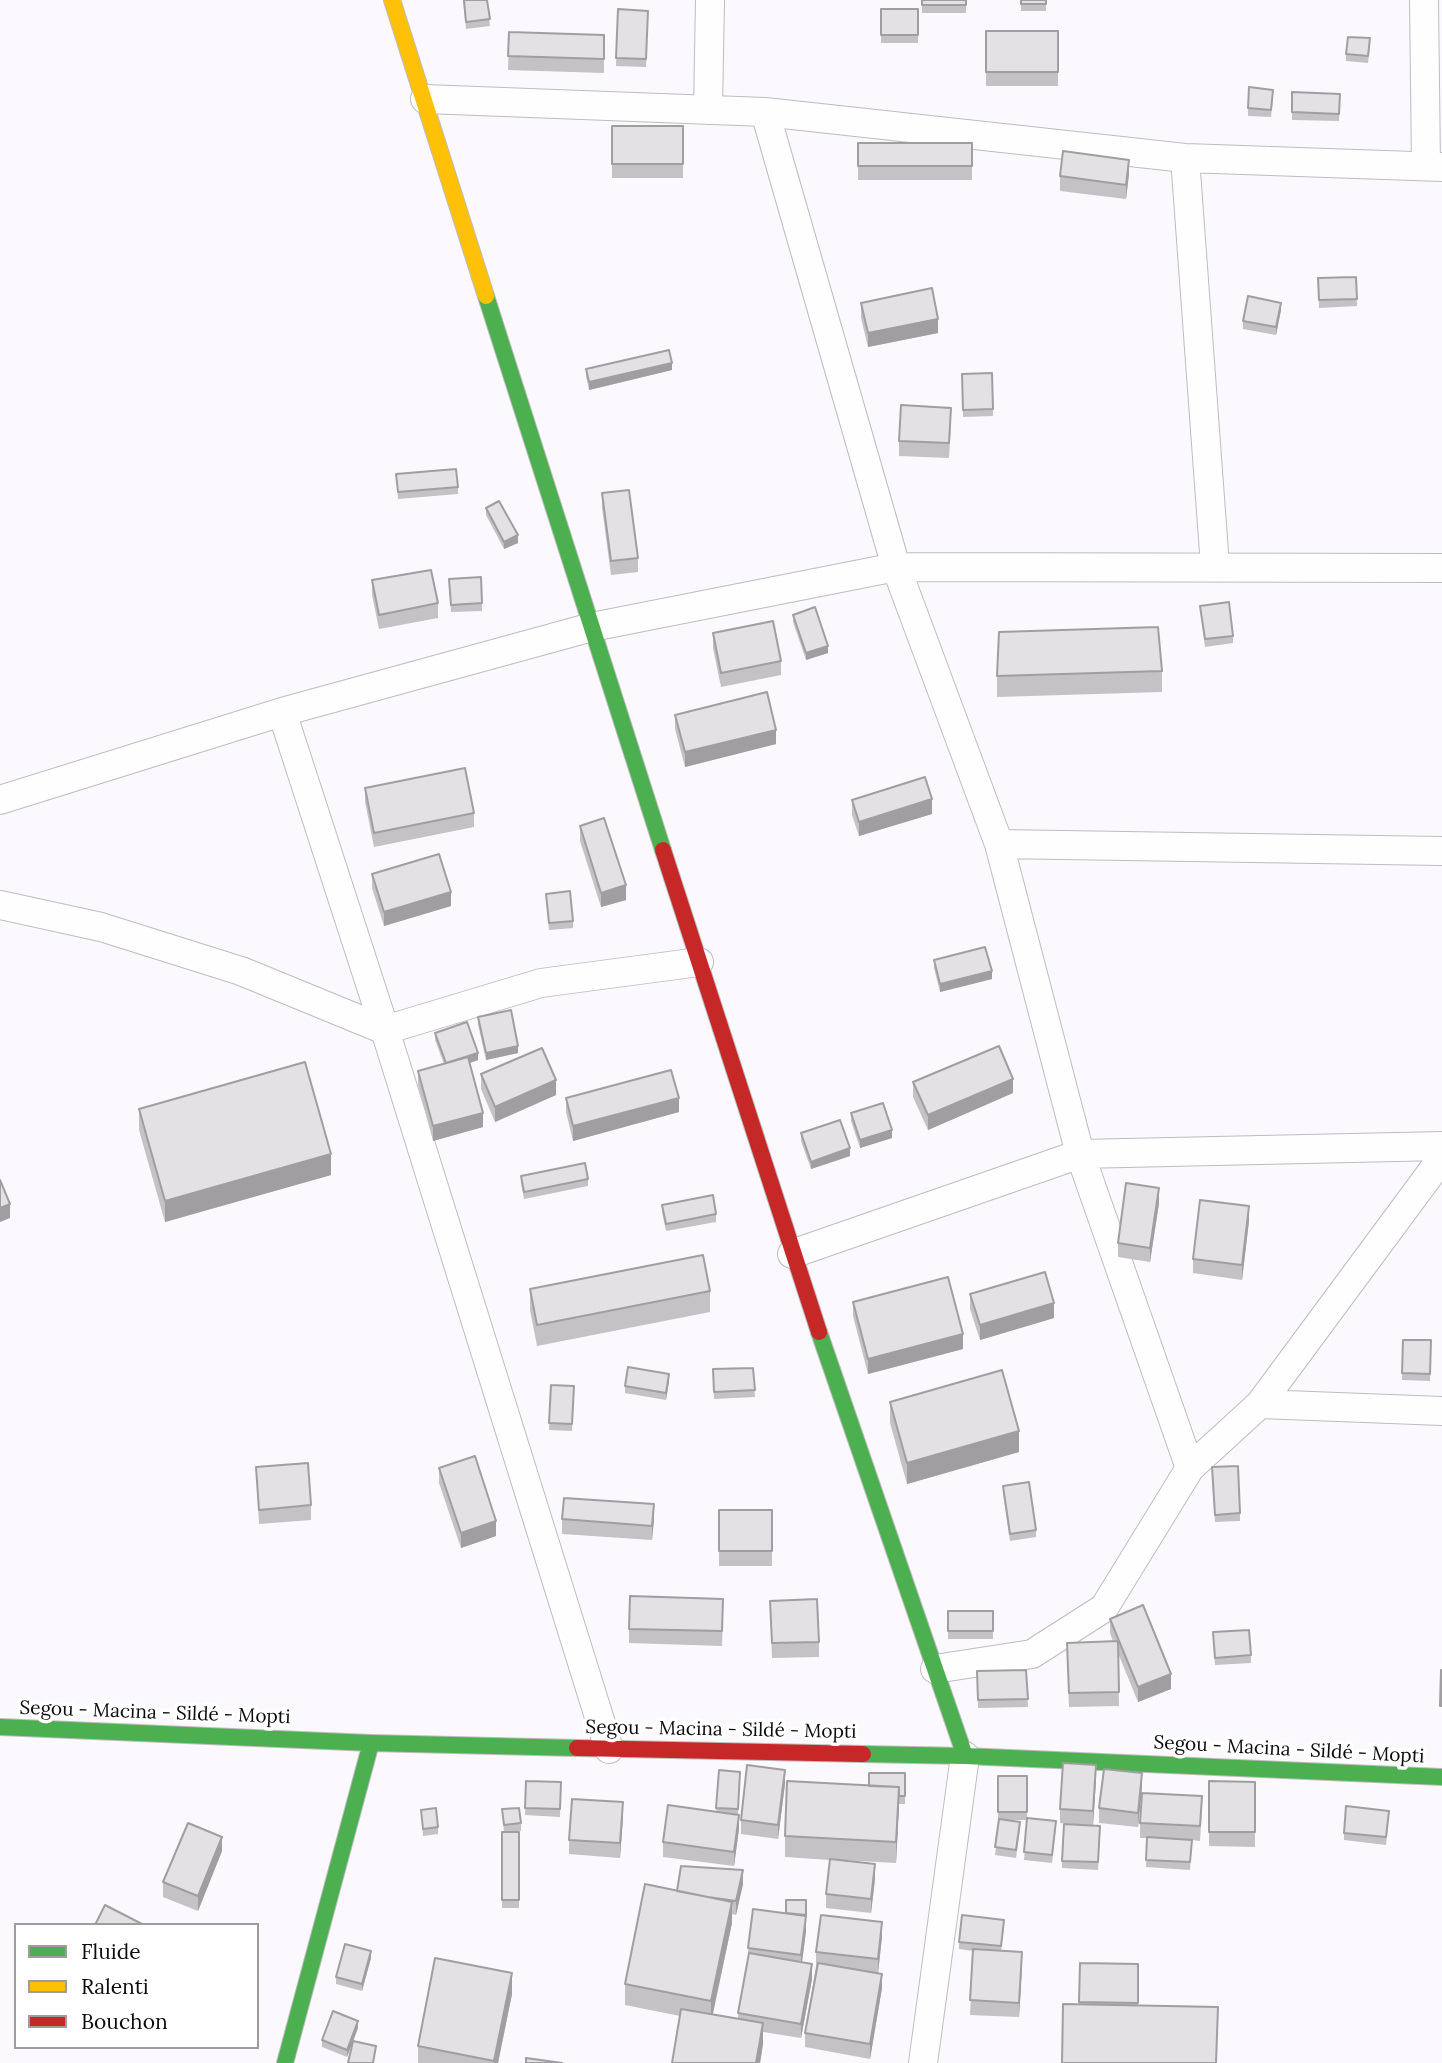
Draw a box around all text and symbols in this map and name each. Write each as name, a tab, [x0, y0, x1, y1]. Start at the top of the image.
street label: Segou - Macina - Sildé - Mopti	[19, 1697, 291, 1729]
street label: Segou - Macina - Sildé - Mopti	[585, 1716, 857, 1744]
street label: Segou - Macina - Sildé - Mopti	[1153, 1732, 1425, 1768]
legend	[14, 1923, 259, 2049]
text: Fluide	[81, 1938, 141, 1965]
text: Ralenti	[81, 1973, 149, 2000]
text: Bouchon	[81, 2008, 168, 2035]

